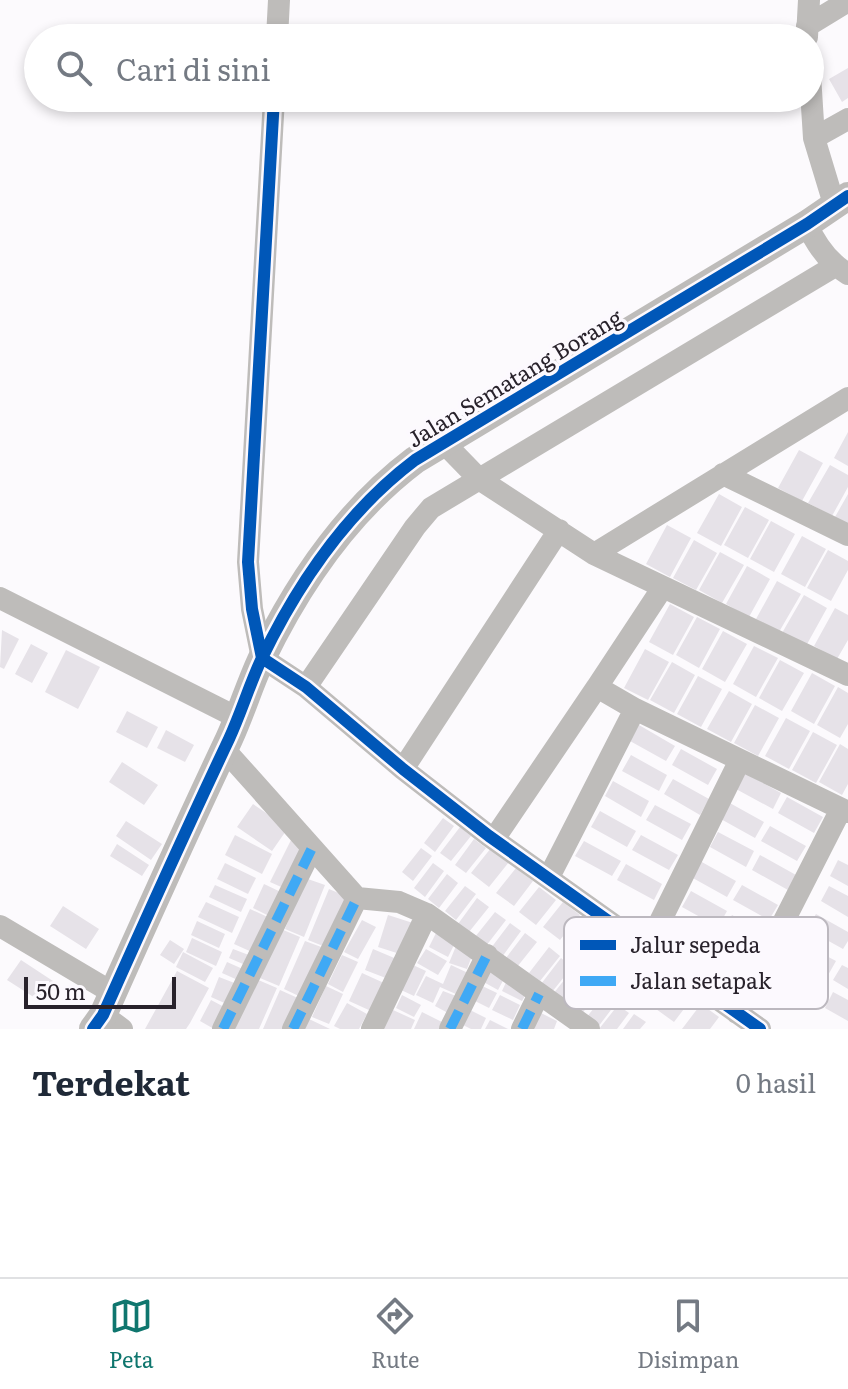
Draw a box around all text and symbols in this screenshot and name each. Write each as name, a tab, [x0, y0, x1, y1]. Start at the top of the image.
search box	[24, 24, 824, 112]
icon: search	[52, 46, 96, 90]
text: Cari di sini	[116, 46, 270, 90]
street label: Jalan Sematang Borang	[400, 299, 628, 454]
legend	[564, 917, 828, 1009]
text: Jalur sepeda	[630, 927, 761, 960]
text: Jalan setapak	[630, 963, 772, 996]
scale bar	[24, 973, 176, 1009]
text: 50 m	[36, 974, 86, 1007]
text: Terdekat	[32, 1056, 190, 1106]
text: 0 hasil	[736, 1062, 816, 1101]
tab: Peta	[109, 1294, 154, 1375]
tab: Rute	[371, 1294, 419, 1375]
tab: Disimpan	[637, 1294, 739, 1375]

